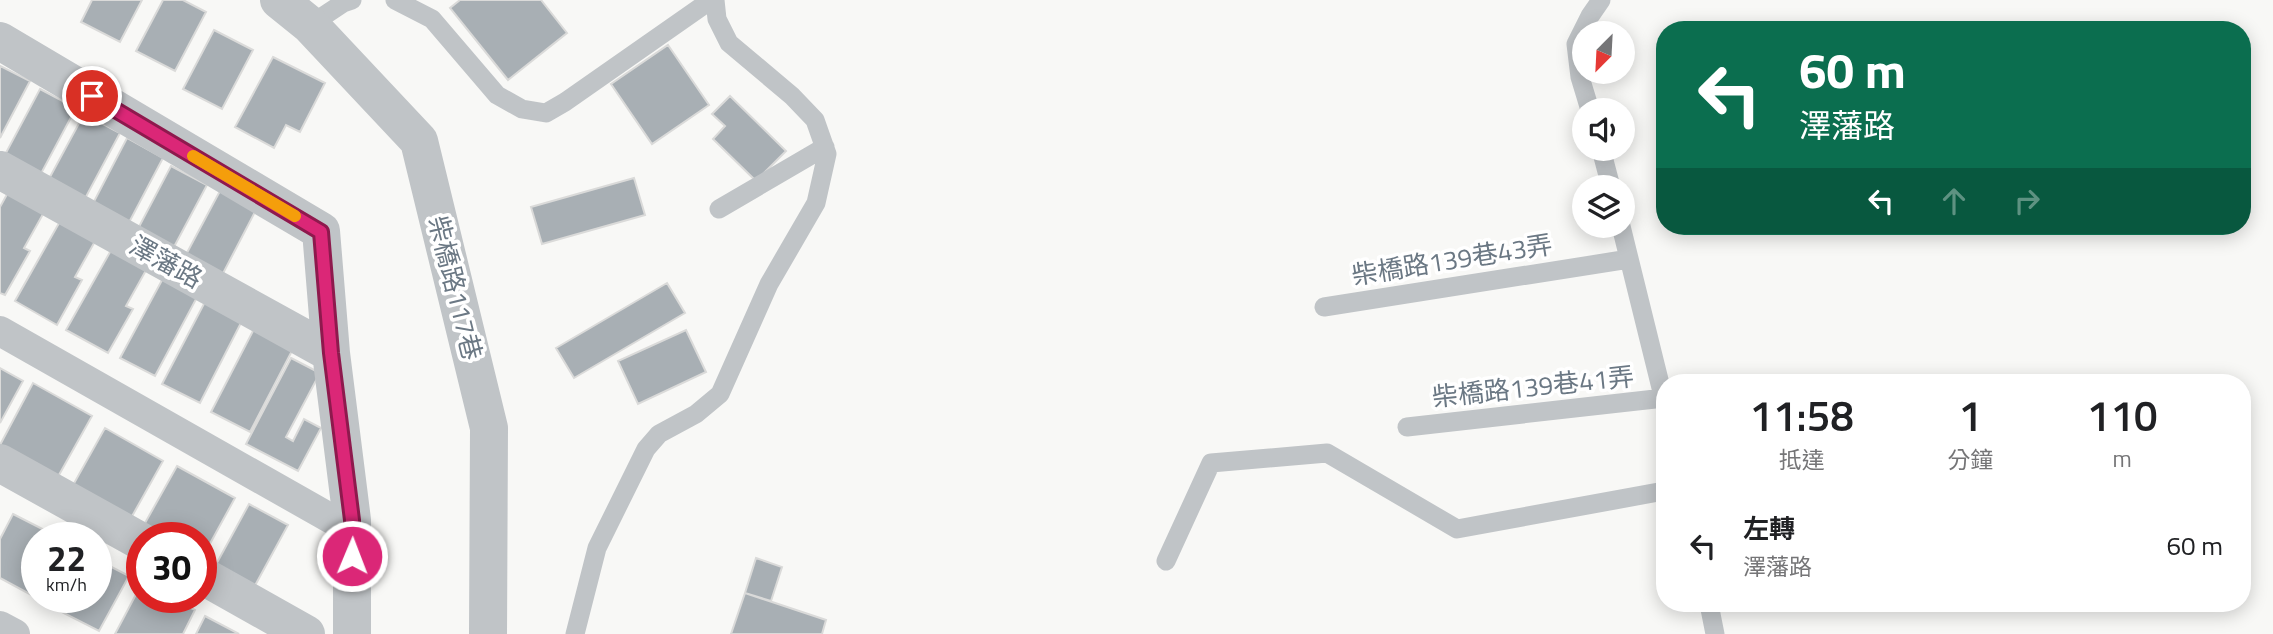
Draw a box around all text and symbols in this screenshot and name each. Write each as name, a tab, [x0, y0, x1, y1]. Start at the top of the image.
north arrow	[1572, 21, 1634, 84]
map controls	[1572, 21, 1635, 238]
text: 60 m	[1799, 32, 1906, 107]
icon: left	[1684, 49, 1775, 140]
pin	[62, 66, 122, 126]
icon: arrive	[73, 77, 111, 115]
button: sound	[1572, 98, 1635, 161]
text: 澤藩路	[1799, 101, 1895, 149]
button: layers	[1572, 175, 1635, 238]
icon: left	[1862, 182, 1900, 220]
icon: ahead	[1935, 182, 1973, 220]
icon: right	[2008, 182, 2046, 220]
street label: 柴橋路117巷	[419, 212, 492, 364]
street label: 柴橋路139巷43弄	[1349, 224, 1555, 295]
street label: 澤藩路	[123, 226, 210, 298]
street label: 柴橋路139巷41弄	[1430, 357, 1636, 416]
text: 11:58	[1750, 383, 1854, 447]
text: 1	[1959, 383, 1982, 447]
text: 110	[2087, 383, 2157, 447]
text: m	[2113, 441, 2132, 476]
text: 抵達	[1779, 442, 1825, 477]
text: 分鐘	[1947, 442, 1993, 477]
text: 左轉	[1743, 509, 1795, 548]
position arrow	[315, 519, 389, 593]
speed limit sign: 30	[126, 522, 217, 613]
text: 60 m	[2166, 526, 2223, 565]
icon: left	[1684, 527, 1722, 565]
text: 22	[47, 531, 86, 585]
text: 澤藩路	[1743, 549, 1812, 584]
text: km/h	[46, 571, 87, 598]

